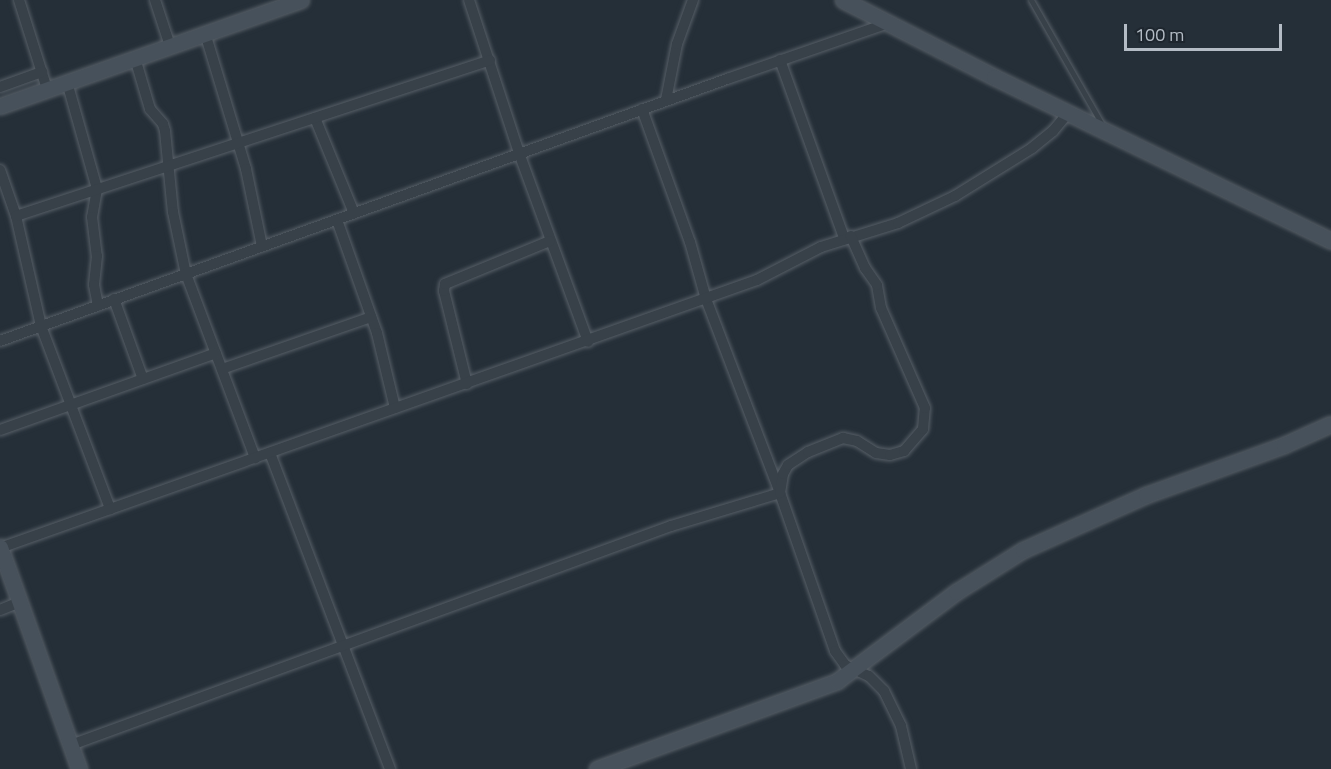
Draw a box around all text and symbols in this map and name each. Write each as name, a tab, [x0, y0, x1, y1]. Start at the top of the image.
scale bar	[1127, 12, 1284, 50]
text: 100 m	[1135, 21, 1184, 48]

